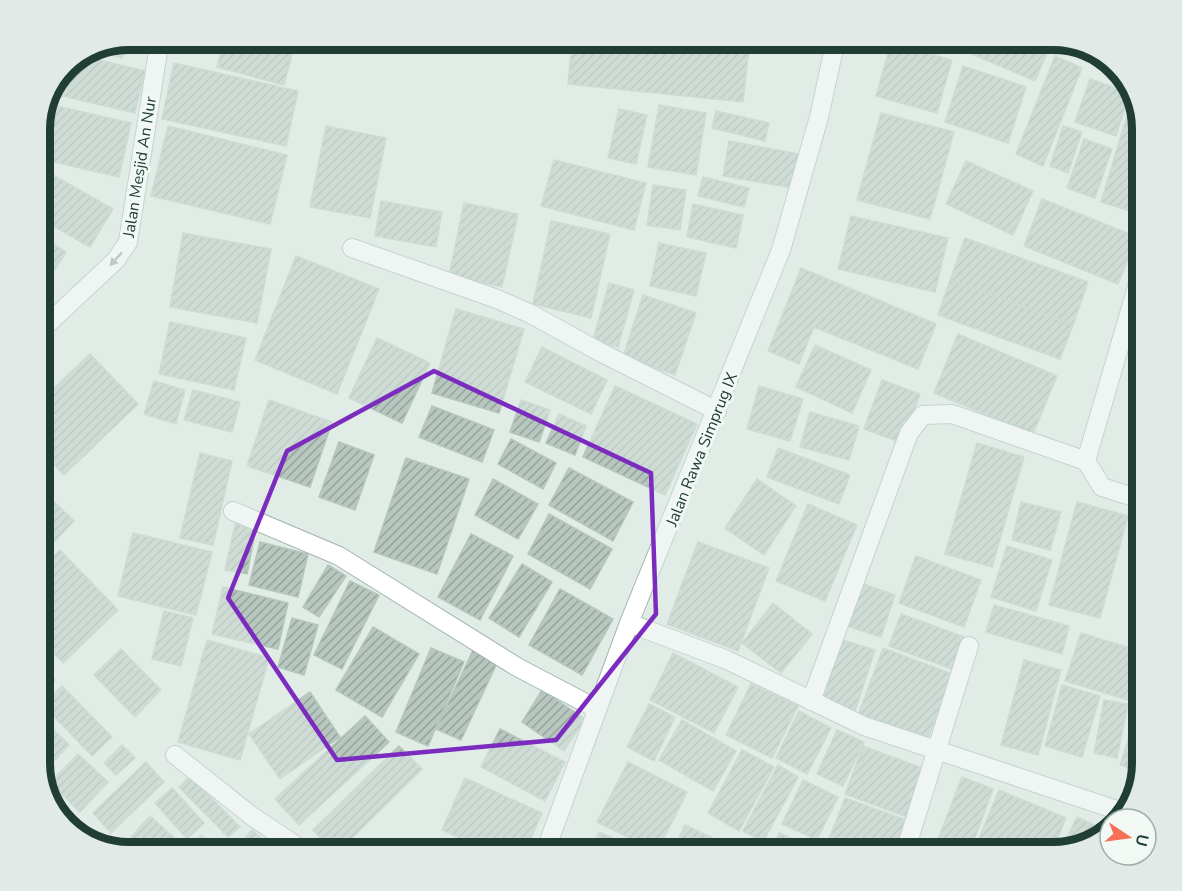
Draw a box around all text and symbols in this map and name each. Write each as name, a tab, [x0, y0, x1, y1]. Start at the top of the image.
street label: Jalan Mesjid An Nur	[118, 95, 162, 240]
one-way arrow	[109, 252, 123, 267]
street label: Jalan Rawa Simprug IX	[661, 369, 743, 531]
north arrow	[1098, 807, 1158, 867]
text: U	[1130, 832, 1154, 848]

